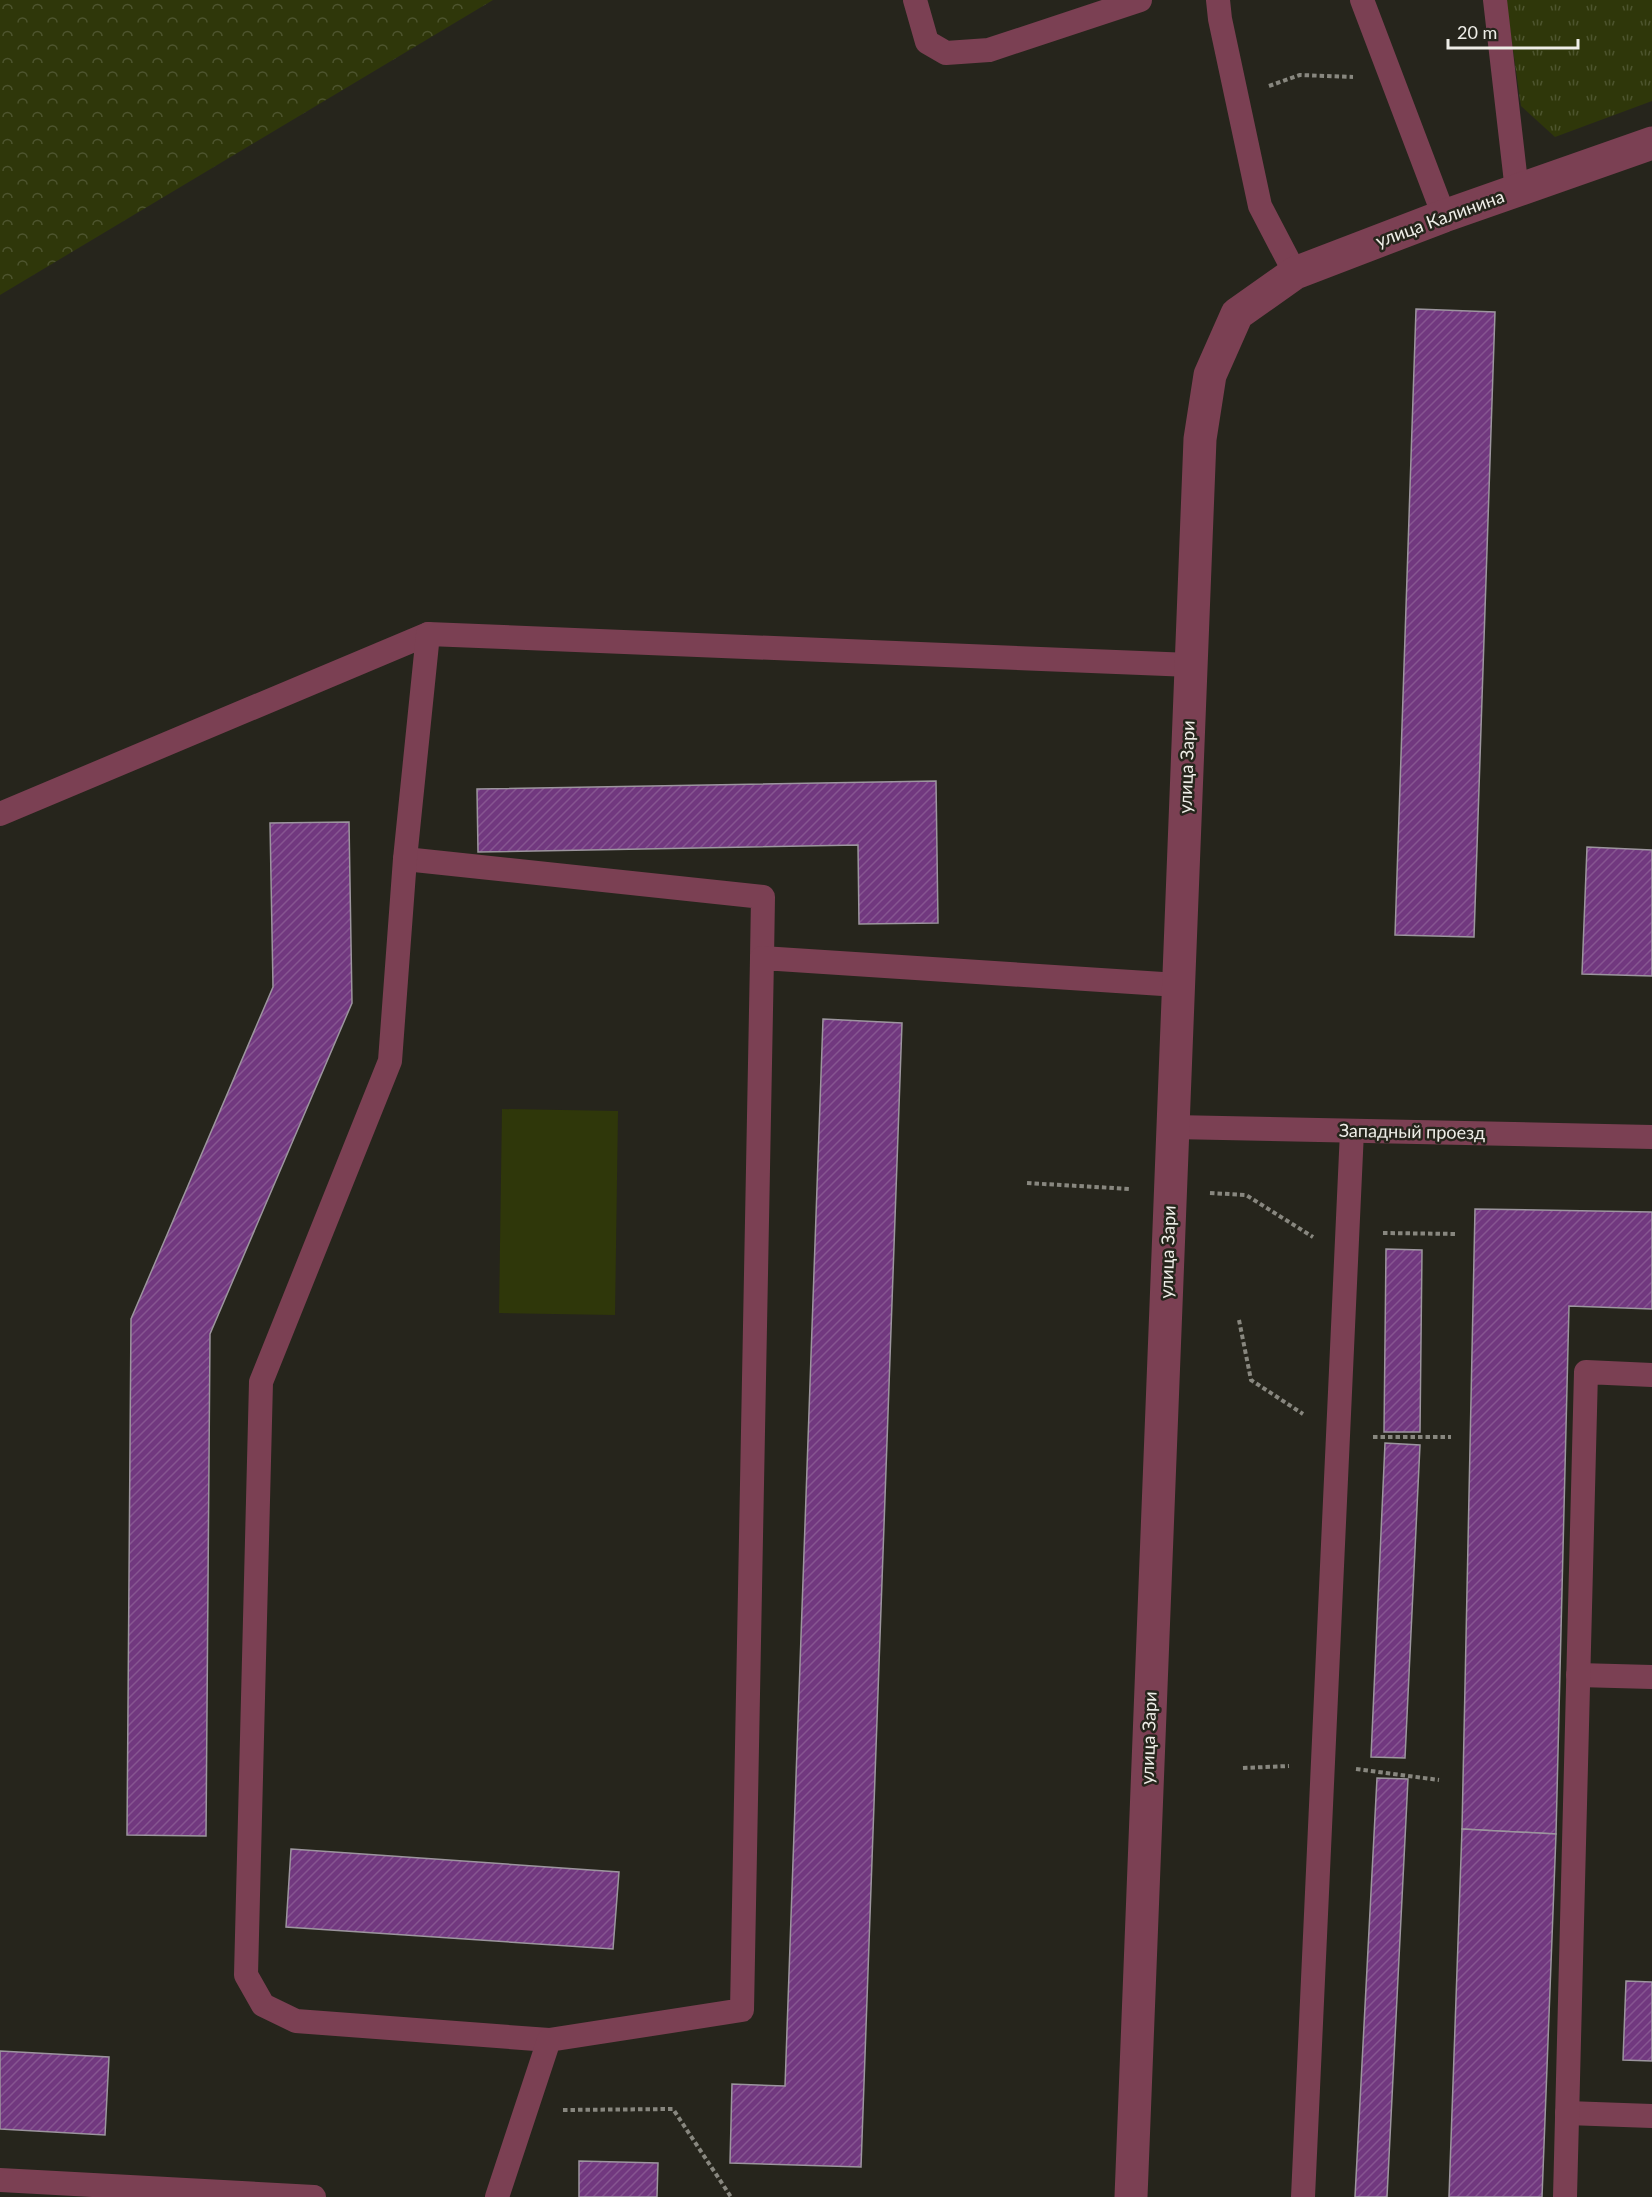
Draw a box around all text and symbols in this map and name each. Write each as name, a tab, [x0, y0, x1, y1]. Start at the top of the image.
scale bar	[1448, 12, 1578, 50]
text: 20 m	[1457, 21, 1497, 43]
street label: улица Калинина	[1372, 185, 1507, 252]
street label: улица Зари	[1173, 720, 1199, 814]
street label: Западный проезд	[1339, 1119, 1485, 1143]
street label: улица Зари	[1154, 1205, 1180, 1299]
street label: улица Зари	[1135, 1691, 1161, 1785]

